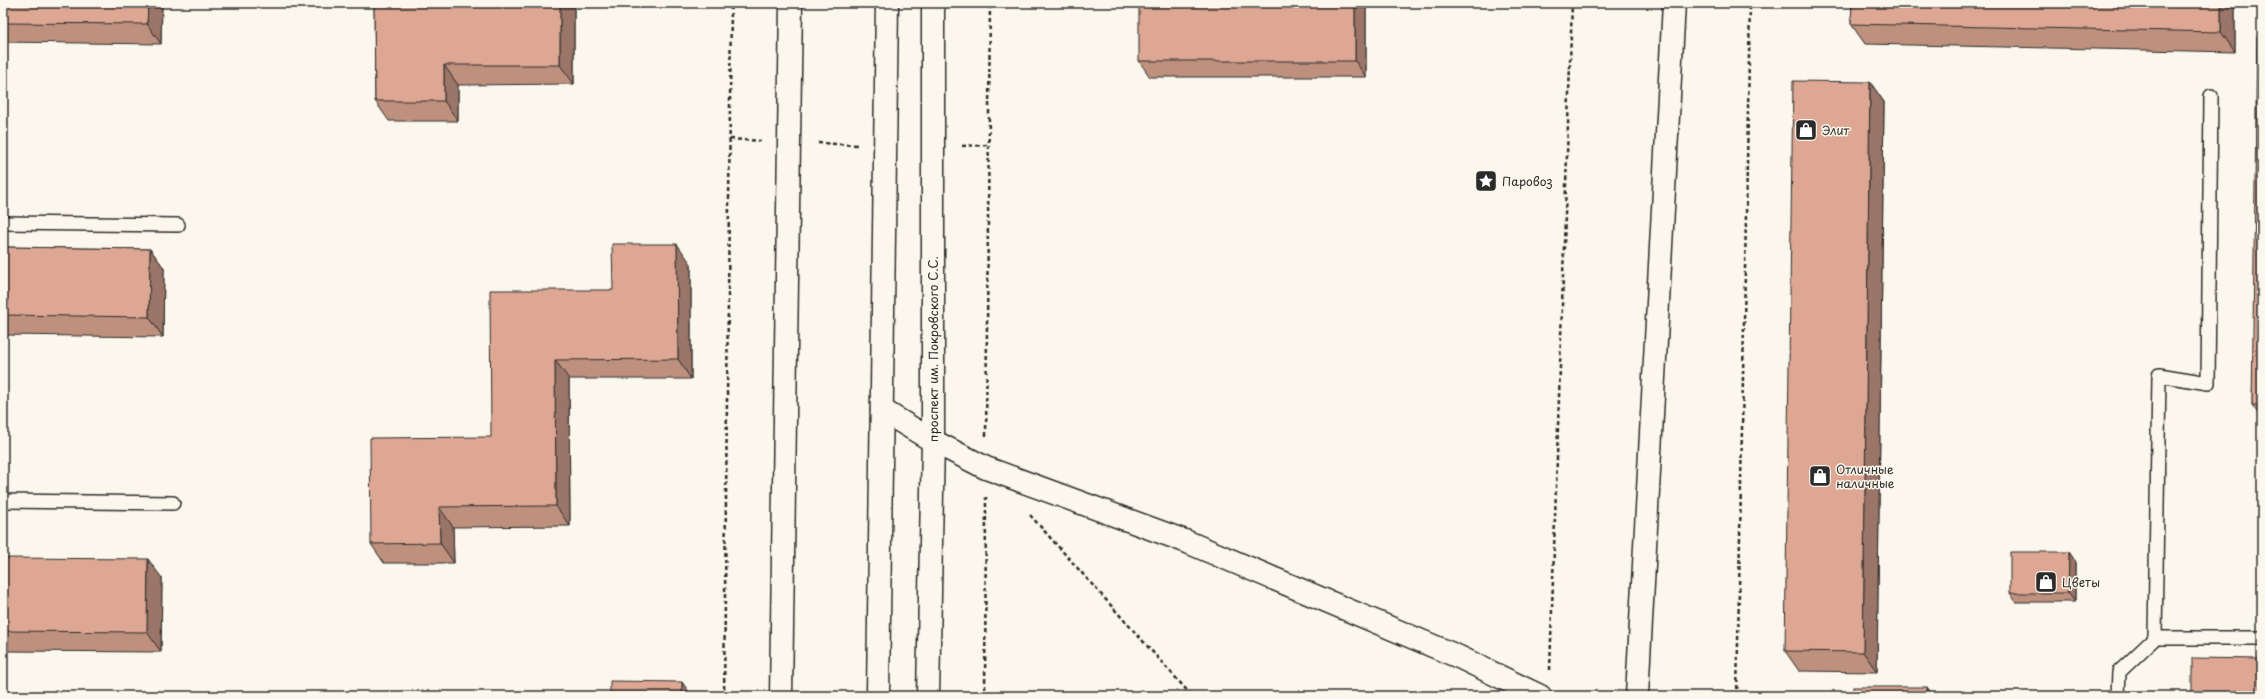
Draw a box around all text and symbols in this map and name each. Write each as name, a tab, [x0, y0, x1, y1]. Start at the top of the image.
shop icon: Элит	[1793, 117, 1819, 143]
place label: Элит	[1822, 121, 1851, 139]
place icon: Паровоз	[1473, 168, 1499, 194]
place label: Паровоз	[1502, 172, 1553, 190]
street label: проспект им. Покровского С.С.	[924, 256, 942, 442]
place label: Отличные наличные	[1836, 460, 1895, 492]
shop icon: Отличные наличные	[1807, 463, 1833, 489]
shop icon: Цветы	[2033, 569, 2059, 595]
place label: Цветы	[2062, 573, 2100, 591]

